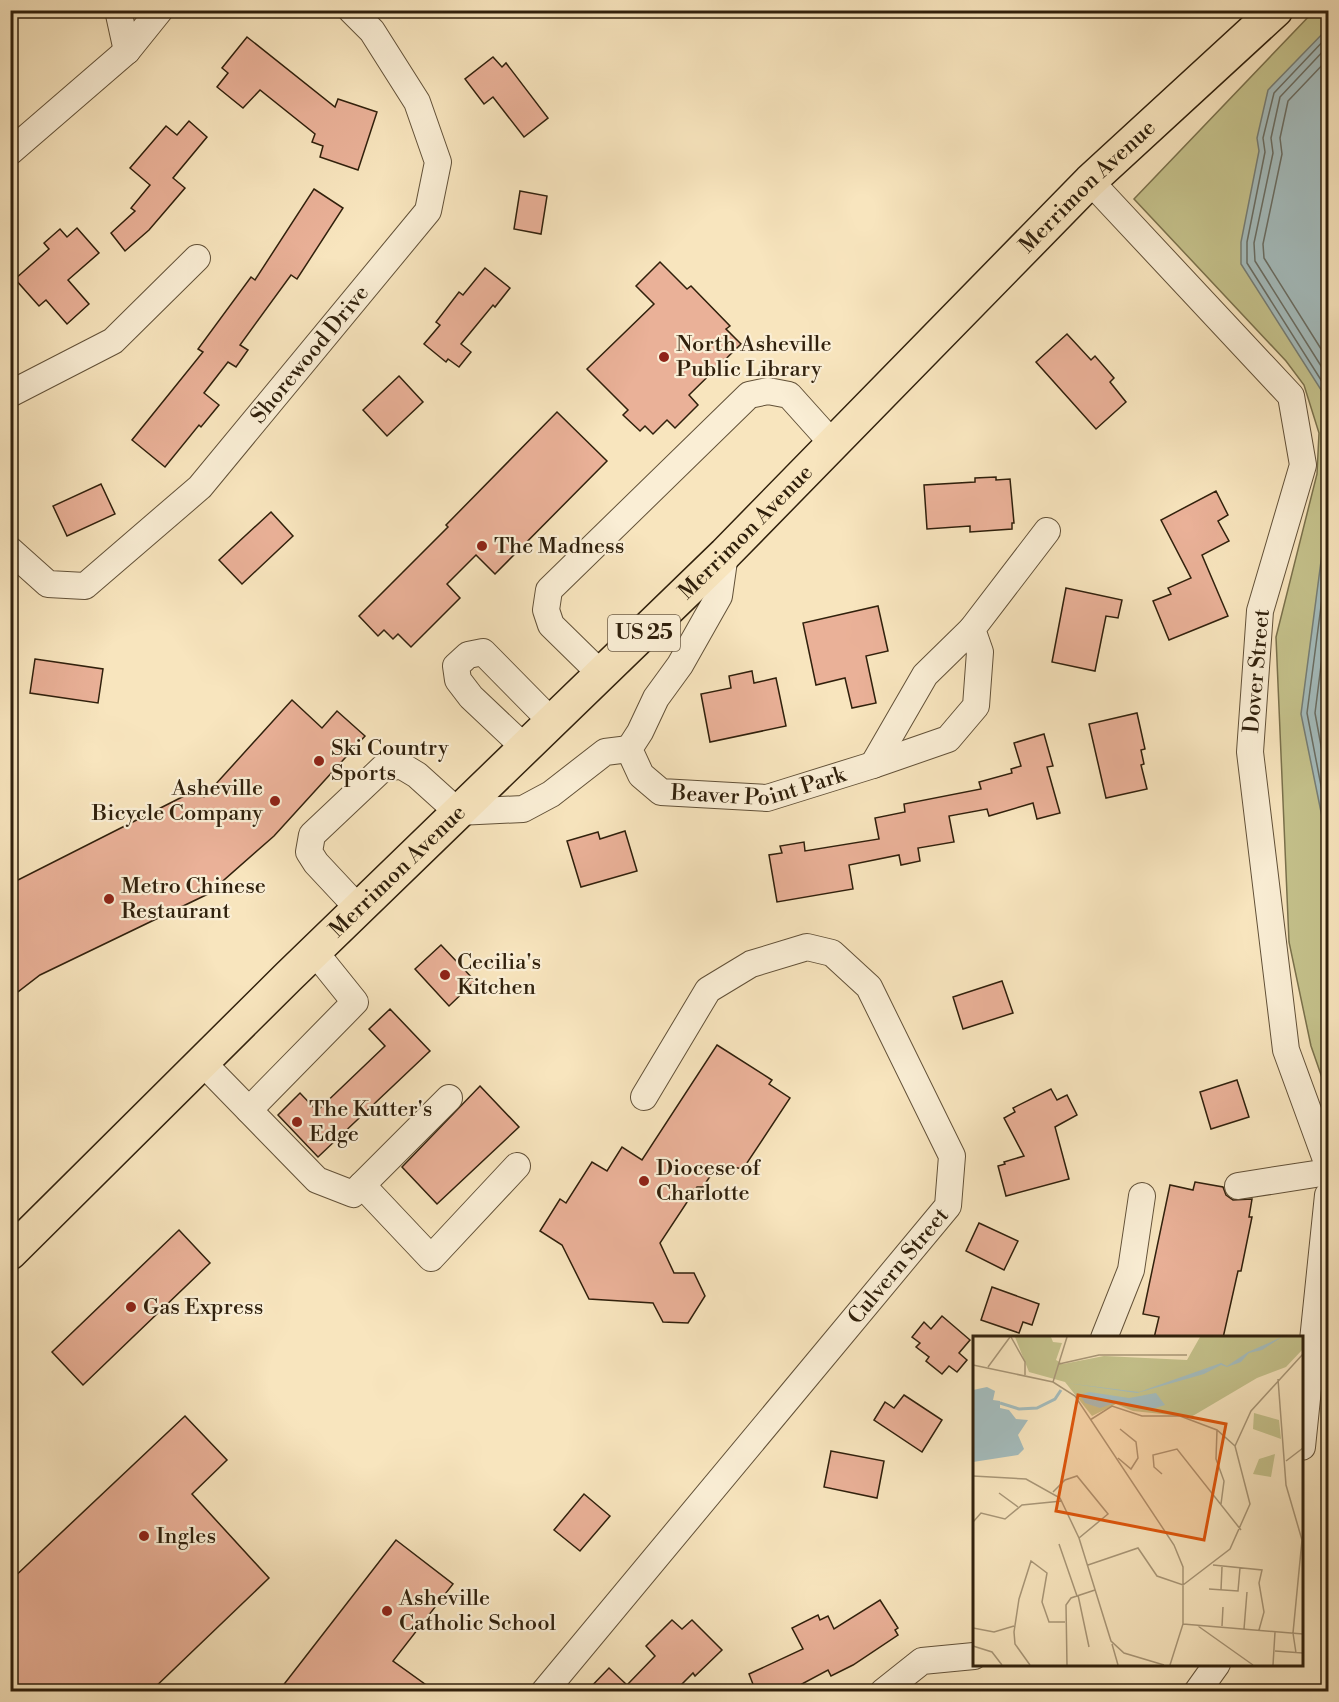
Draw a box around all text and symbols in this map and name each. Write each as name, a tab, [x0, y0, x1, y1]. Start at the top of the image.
street label: Merrimon Avenue	[1013, 114, 1161, 259]
street label: Shorewood Drive	[245, 280, 375, 429]
place label: North Asheville Public Library	[676, 331, 832, 383]
marker: North Asheville Public Library	[657, 350, 671, 364]
street label: Merrimon Avenue	[673, 459, 819, 605]
place label: The Madness	[494, 533, 624, 560]
marker: The Madness	[475, 539, 489, 553]
street label: Dover Street	[1238, 608, 1276, 734]
road number: US 25	[608, 615, 680, 651]
place label: Ski Country Sports	[331, 735, 449, 787]
marker: Ski Country Sports	[312, 754, 326, 768]
street label: Beaver Point Park	[669, 760, 850, 812]
place label: Asheville Bicycle Company	[91, 775, 263, 827]
marker: Asheville Bicycle Company	[268, 794, 282, 808]
street label: Merrimon Avenue	[323, 799, 471, 943]
place label: Metro Chinese Restaurant	[121, 873, 266, 925]
marker: Metro Chinese Restaurant	[102, 892, 116, 906]
place label: Cecilia's Kitchen	[457, 949, 541, 1001]
marker: Cecilia's Kitchen	[438, 968, 452, 982]
place label: The Kutter's Edge	[309, 1096, 432, 1148]
marker: The Kutter's Edge	[290, 1115, 304, 1129]
place label: Diocese of Charlotte	[656, 1155, 761, 1207]
marker: Diocese of Charlotte	[637, 1174, 651, 1188]
street label: Culvern Street	[842, 1202, 955, 1330]
place label: Gas Express	[143, 1294, 263, 1321]
marker: Gas Express	[124, 1300, 138, 1314]
inset map	[973, 1336, 1303, 1666]
place label: Ingles	[156, 1523, 216, 1550]
marker: Ingles	[137, 1529, 151, 1543]
place label: Asheville Catholic School	[398, 1585, 557, 1637]
marker: Asheville Catholic School	[380, 1604, 394, 1618]

